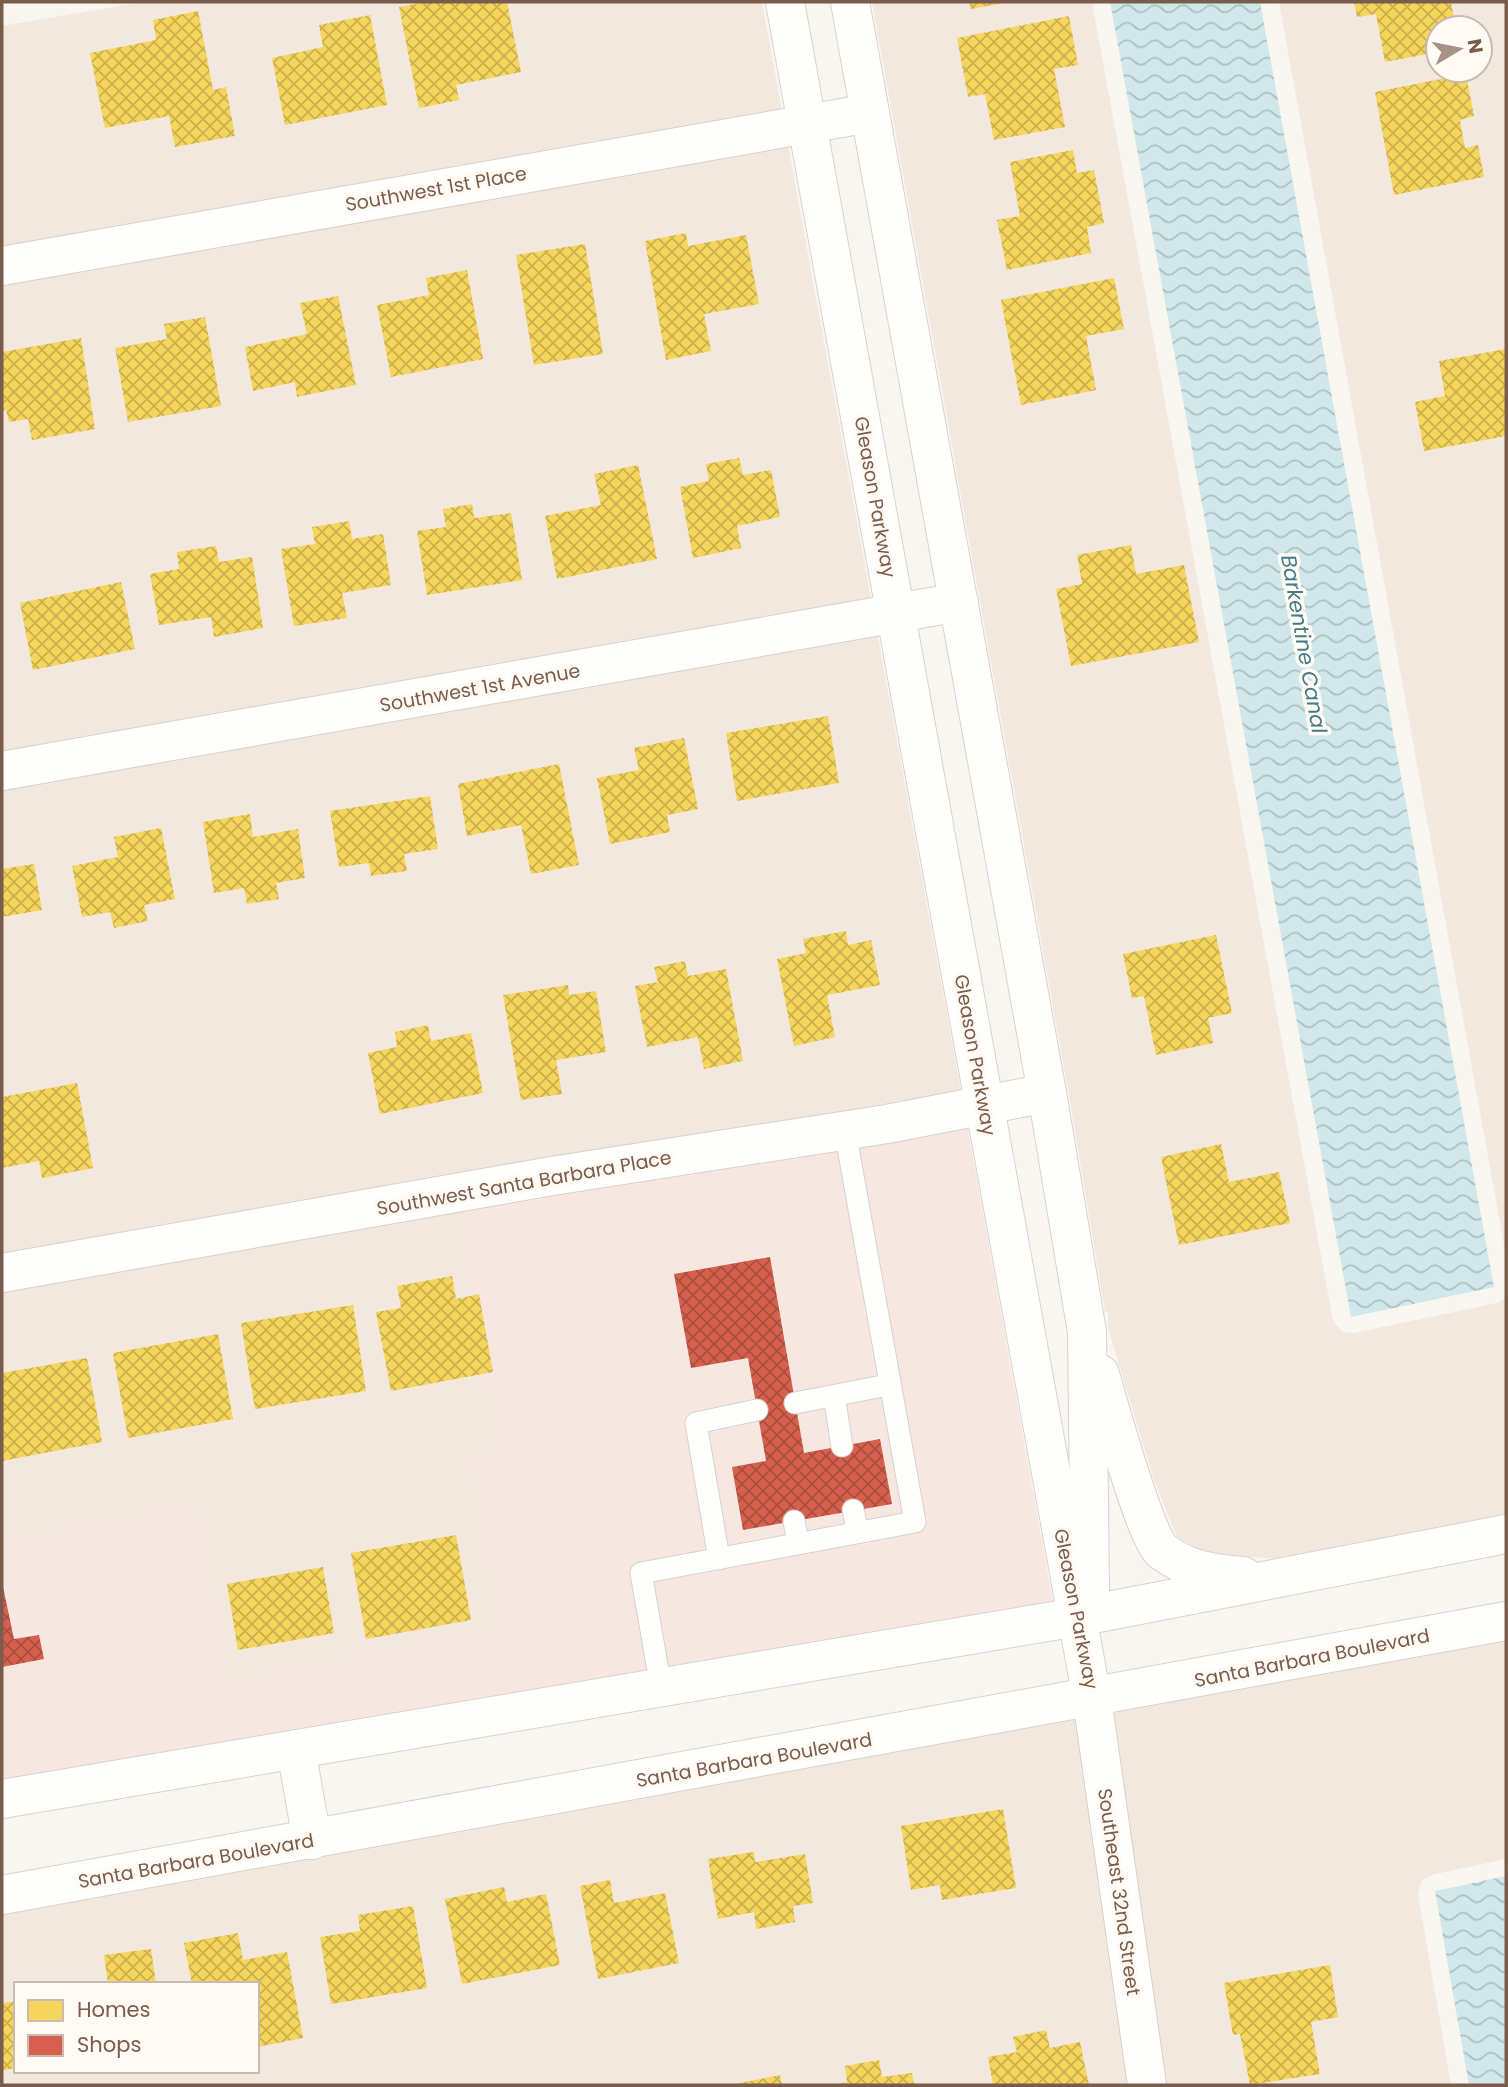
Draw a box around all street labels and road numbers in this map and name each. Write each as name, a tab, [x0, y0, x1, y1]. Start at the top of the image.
street label: Southwest 1st Place	[343, 160, 529, 218]
street label: Gleason Parkway	[848, 414, 903, 580]
street label: Southwest 1st Avenue	[378, 657, 582, 719]
street label: Gleason Parkway	[948, 972, 1003, 1138]
street label: Southwest Santa Barbara Place	[374, 1144, 674, 1222]
street label: Gleason Parkway	[1047, 1526, 1105, 1692]
street label: Santa Barbara Boulevard	[1192, 1622, 1432, 1694]
street label: Santa Barbara Boulevard	[634, 1726, 874, 1794]
street label: Southeast 32nd Street	[1091, 1787, 1147, 1997]
street label: Santa Barbara Boulevard	[76, 1827, 316, 1895]

